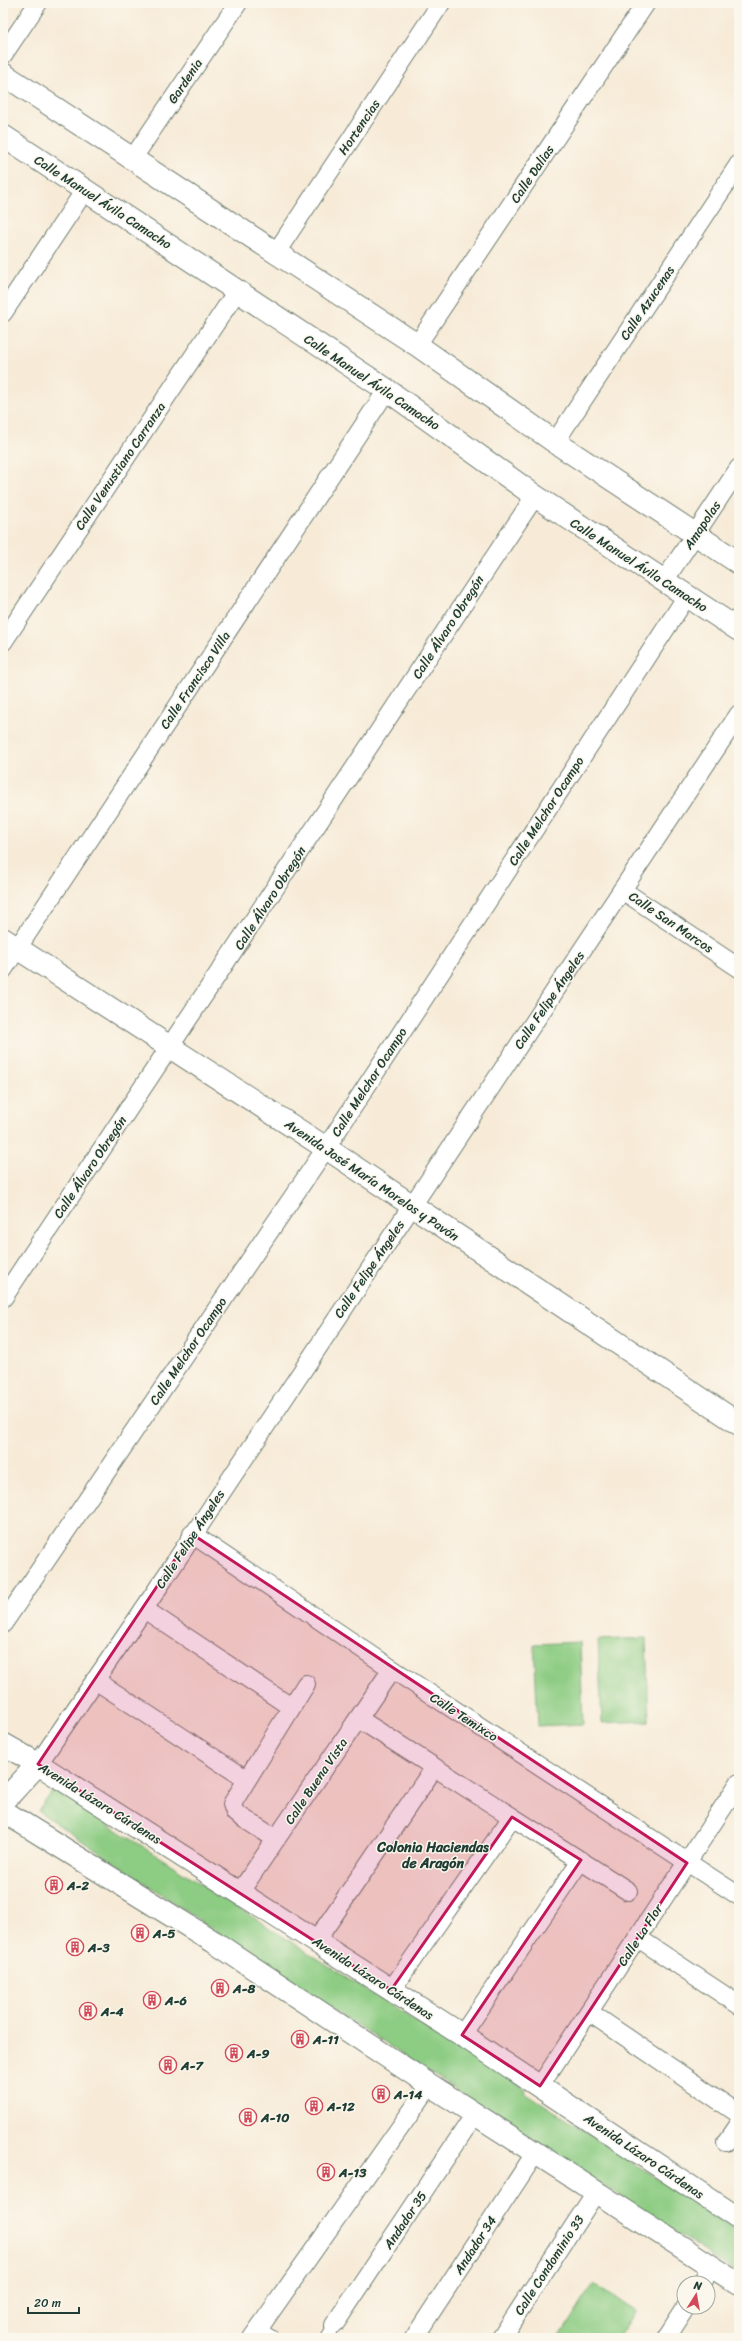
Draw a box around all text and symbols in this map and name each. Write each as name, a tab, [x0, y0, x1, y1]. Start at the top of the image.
street label: Gardenia	[161, 53, 209, 108]
street label: Hortencias	[332, 94, 386, 160]
street label: Calle Dalias	[504, 139, 561, 208]
street label: Calle Manuel Ávila Camacho	[29, 149, 177, 256]
street label: Calle Azucenas	[613, 260, 681, 345]
street label: Calle Manuel Ávila Camacho	[299, 328, 445, 437]
street label: Calle Venustiano Carranza	[68, 397, 172, 535]
street label: Amapolas	[677, 495, 727, 555]
street label: Calle Manuel Ávila Camacho	[565, 512, 713, 619]
street label: Calle Álvaro Obregón	[406, 570, 490, 684]
street label: Calle Francisco Villa	[153, 626, 237, 734]
street label: Calle Melchor Ocampo	[502, 751, 590, 870]
street label: Calle Álvaro Obregón	[228, 841, 312, 955]
street label: Calle San Marcos	[624, 885, 719, 959]
street label: Calle Felipe Ángeles	[507, 946, 591, 1054]
street label: Calle Melchor Ocampo	[325, 1022, 413, 1141]
street label: Calle Álvaro Obregón	[47, 1111, 133, 1223]
street label: Avenida José María Morelos y Pavón	[279, 1112, 464, 1247]
street label: Calle Felipe Ángeles	[327, 1215, 411, 1323]
street label: Calle Melchor Ocampo	[143, 1292, 233, 1410]
street label: Calle Felipe Ángeles	[149, 1485, 231, 1593]
street label: Calle Temixco	[425, 1686, 503, 1748]
street label: Calle Buena Vista	[278, 1732, 354, 1829]
street label: Avenida Lázaro Cárdenas	[33, 1755, 166, 1850]
district label: Colonia Haciendas de Aragón	[376, 1835, 489, 1876]
place label: A-2	[66, 1874, 90, 1897]
building icon: A-2	[44, 1875, 64, 1895]
street label: Calle La Flor	[611, 1899, 669, 1971]
place label: A-5	[152, 1922, 176, 1945]
building icon: A-5	[130, 1923, 150, 1943]
street label: Avenida Lázaro Cárdenas	[307, 1929, 439, 2026]
place label: A-3	[87, 1936, 111, 1959]
building icon: A-3	[65, 1937, 85, 1957]
place label: A-8	[232, 1977, 256, 2000]
building icon: A-8	[210, 1978, 230, 1998]
place label: A-6	[164, 1989, 188, 2012]
building icon: A-6	[142, 1990, 162, 2010]
place label: A-4	[100, 2000, 125, 2023]
building icon: A-4	[78, 2001, 98, 2021]
place label: A-11	[312, 2028, 339, 2051]
building icon: A-11	[290, 2029, 310, 2049]
place label: A-9	[246, 2042, 270, 2065]
building icon: A-9	[224, 2043, 244, 2063]
place label: A-7	[180, 2054, 205, 2077]
building icon: A-7	[158, 2055, 178, 2075]
place label: A-14	[393, 2083, 423, 2106]
building icon: A-14	[371, 2084, 391, 2104]
place label: A-12	[326, 2095, 355, 2118]
building icon: A-12	[304, 2096, 324, 2116]
place label: A-10	[260, 2106, 289, 2129]
street label: Avenida Lázaro Cárdenas	[578, 2106, 709, 2205]
building icon: A-10	[238, 2107, 258, 2127]
place label: A-13	[338, 2161, 367, 2184]
building icon: A-13	[316, 2162, 336, 2182]
street label: Andador 35	[376, 2186, 433, 2255]
street label: Calle Condominio 33	[508, 2210, 590, 2320]
street label: Andador 34	[447, 2211, 503, 2280]
north arrow	[676, 2275, 716, 2315]
text: N	[691, 2275, 704, 2296]
scale bar	[28, 2289, 79, 2315]
text: 20 m	[34, 2292, 61, 2314]

